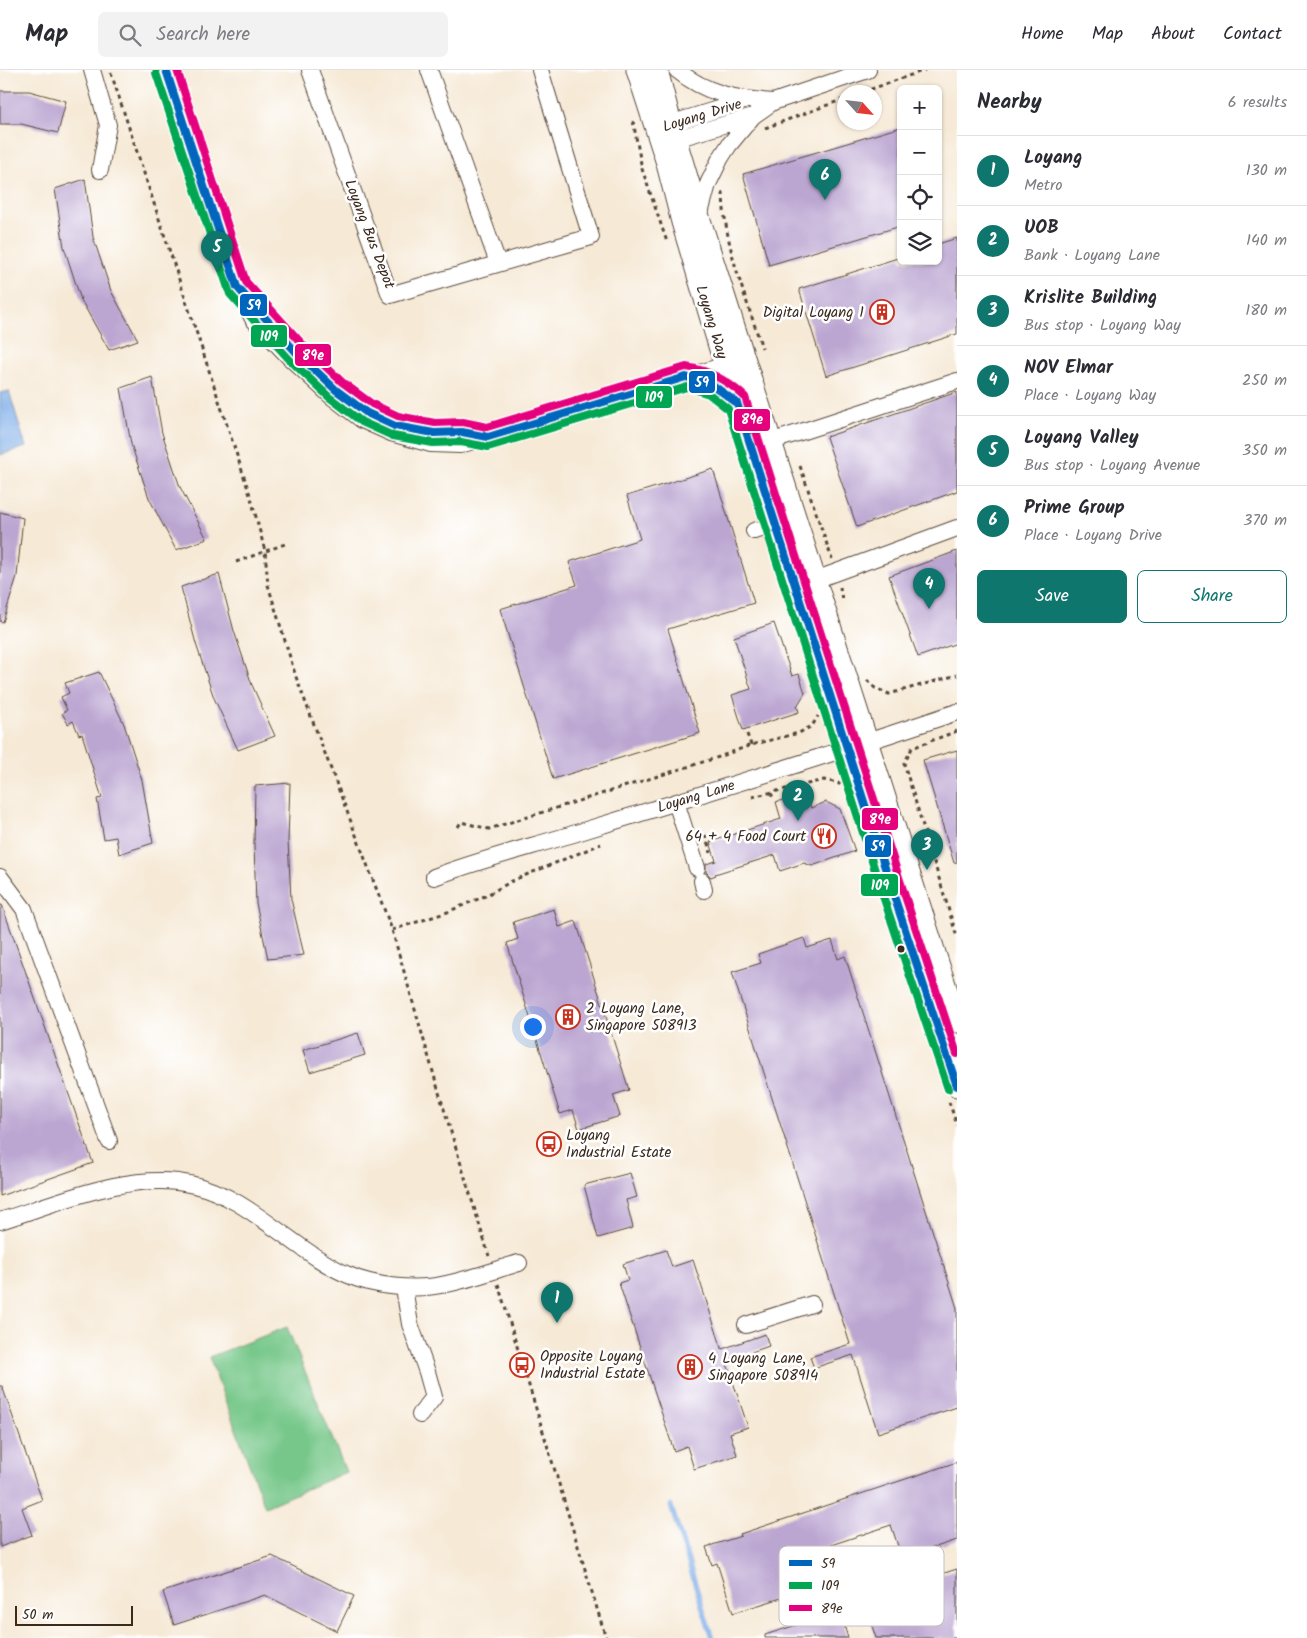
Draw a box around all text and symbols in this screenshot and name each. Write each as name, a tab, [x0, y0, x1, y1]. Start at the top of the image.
search box	[98, 12, 448, 57]
text: Map	[25, 15, 68, 54]
text: Search here	[156, 20, 250, 50]
text: Home	[1021, 20, 1064, 49]
text: Map	[1092, 20, 1123, 49]
text: About	[1151, 20, 1195, 49]
text: Contact	[1223, 20, 1282, 49]
icon: search	[116, 21, 144, 49]
north arrow	[837, 85, 882, 130]
map controls	[897, 85, 942, 265]
button: +	[897, 85, 942, 130]
text: Nearby	[977, 86, 1042, 119]
text: 6 results	[1228, 90, 1287, 115]
street label: Loyang Drive	[660, 92, 745, 139]
button: −	[897, 130, 942, 175]
text: Loyang	[1024, 143, 1082, 173]
text: 1	[991, 158, 995, 183]
text: 130 m	[1246, 158, 1287, 183]
pin: 6	[809, 159, 841, 200]
text: Metro	[1024, 173, 1063, 198]
button: locate	[897, 175, 942, 220]
street label: Loyang Bus Depot	[337, 176, 401, 293]
text: UOB	[1024, 213, 1059, 243]
button: layers	[897, 220, 942, 265]
text: 2	[988, 228, 998, 253]
text: 140 m	[1246, 228, 1287, 253]
pin: 5	[201, 231, 233, 272]
text: Bank · Loyang Lane	[1024, 243, 1160, 268]
street label: Loyang Way	[688, 282, 734, 363]
text: Krislite Building	[1024, 283, 1157, 313]
line badge: 59	[239, 293, 268, 317]
text: 59	[246, 295, 261, 317]
text: 3	[989, 298, 997, 323]
text: 180 m	[1245, 298, 1287, 323]
building icon: Digital Loyang 1	[869, 299, 895, 325]
place label: Digital Loyang 1	[763, 301, 864, 325]
text: Bus stop · Loyang Way	[1024, 313, 1181, 338]
line badge: 109	[250, 324, 288, 348]
text: 109	[260, 326, 278, 348]
line badge: 89e	[294, 343, 332, 367]
text: 89e	[302, 345, 324, 367]
text: NOV Elmar	[1024, 353, 1113, 383]
text: 4	[989, 368, 997, 393]
text: 250 m	[1242, 368, 1287, 393]
line badge: 59	[688, 370, 716, 394]
text: 59	[694, 372, 709, 394]
text: Place · Loyang Way	[1024, 383, 1156, 408]
line badge: 109	[635, 385, 673, 409]
text: 109	[645, 387, 663, 409]
line badge: 89e	[733, 408, 771, 432]
text: 89e	[741, 409, 763, 431]
text: Loyang Valley	[1024, 423, 1139, 453]
text: 5	[989, 438, 997, 463]
text: 350 m	[1242, 438, 1287, 463]
text: Bus stop · Loyang Avenue	[1024, 453, 1200, 478]
text: Prime Group	[1024, 493, 1125, 523]
text: 6	[989, 508, 997, 533]
text: 370 m	[1243, 508, 1287, 533]
text: Place · Loyang Drive	[1024, 523, 1162, 548]
pin: 4	[913, 568, 945, 609]
button: Save	[977, 570, 1127, 623]
button: Share	[1137, 570, 1287, 623]
street label: Loyang Lane	[654, 774, 738, 820]
pin: 2	[782, 780, 814, 821]
line badge: 89e	[861, 807, 899, 831]
text: 89e	[869, 809, 891, 831]
restaurant icon: 64 + 4 Food Court	[811, 823, 837, 849]
place label: 64 + 4 Food Court	[685, 825, 806, 849]
pin: 3	[911, 829, 943, 870]
line badge: 59	[864, 834, 892, 858]
text: 59	[870, 836, 885, 858]
line badge: 109	[860, 873, 899, 897]
text: 109	[871, 875, 889, 897]
unlabelled marker	[896, 944, 906, 954]
place label: 2 Loyang Lane, Singapore 508913	[586, 997, 697, 1038]
building icon: 2 Loyang Lane, Singapore 508913	[555, 1004, 581, 1030]
your location	[520, 1014, 546, 1040]
place label: Loyang Industrial Estate	[566, 1124, 672, 1165]
bus stop icon: Loyang Industrial Estate	[536, 1131, 562, 1157]
pin: 1	[541, 1282, 573, 1323]
place label: Opposite Loyang Industrial Estate	[540, 1345, 646, 1386]
place label: 4 Loyang Lane, Singapore 508914	[708, 1347, 818, 1388]
bus stop icon: Opposite Loyang Industrial Estate	[509, 1352, 535, 1378]
building icon: 4 Loyang Lane, Singapore 508914	[677, 1354, 703, 1380]
legend	[779, 1546, 944, 1626]
text: 59	[821, 1553, 836, 1575]
text: 109	[821, 1575, 839, 1597]
text: 89e	[821, 1598, 843, 1620]
scale bar	[15, 1603, 132, 1626]
text: 50 m	[22, 1604, 53, 1626]

